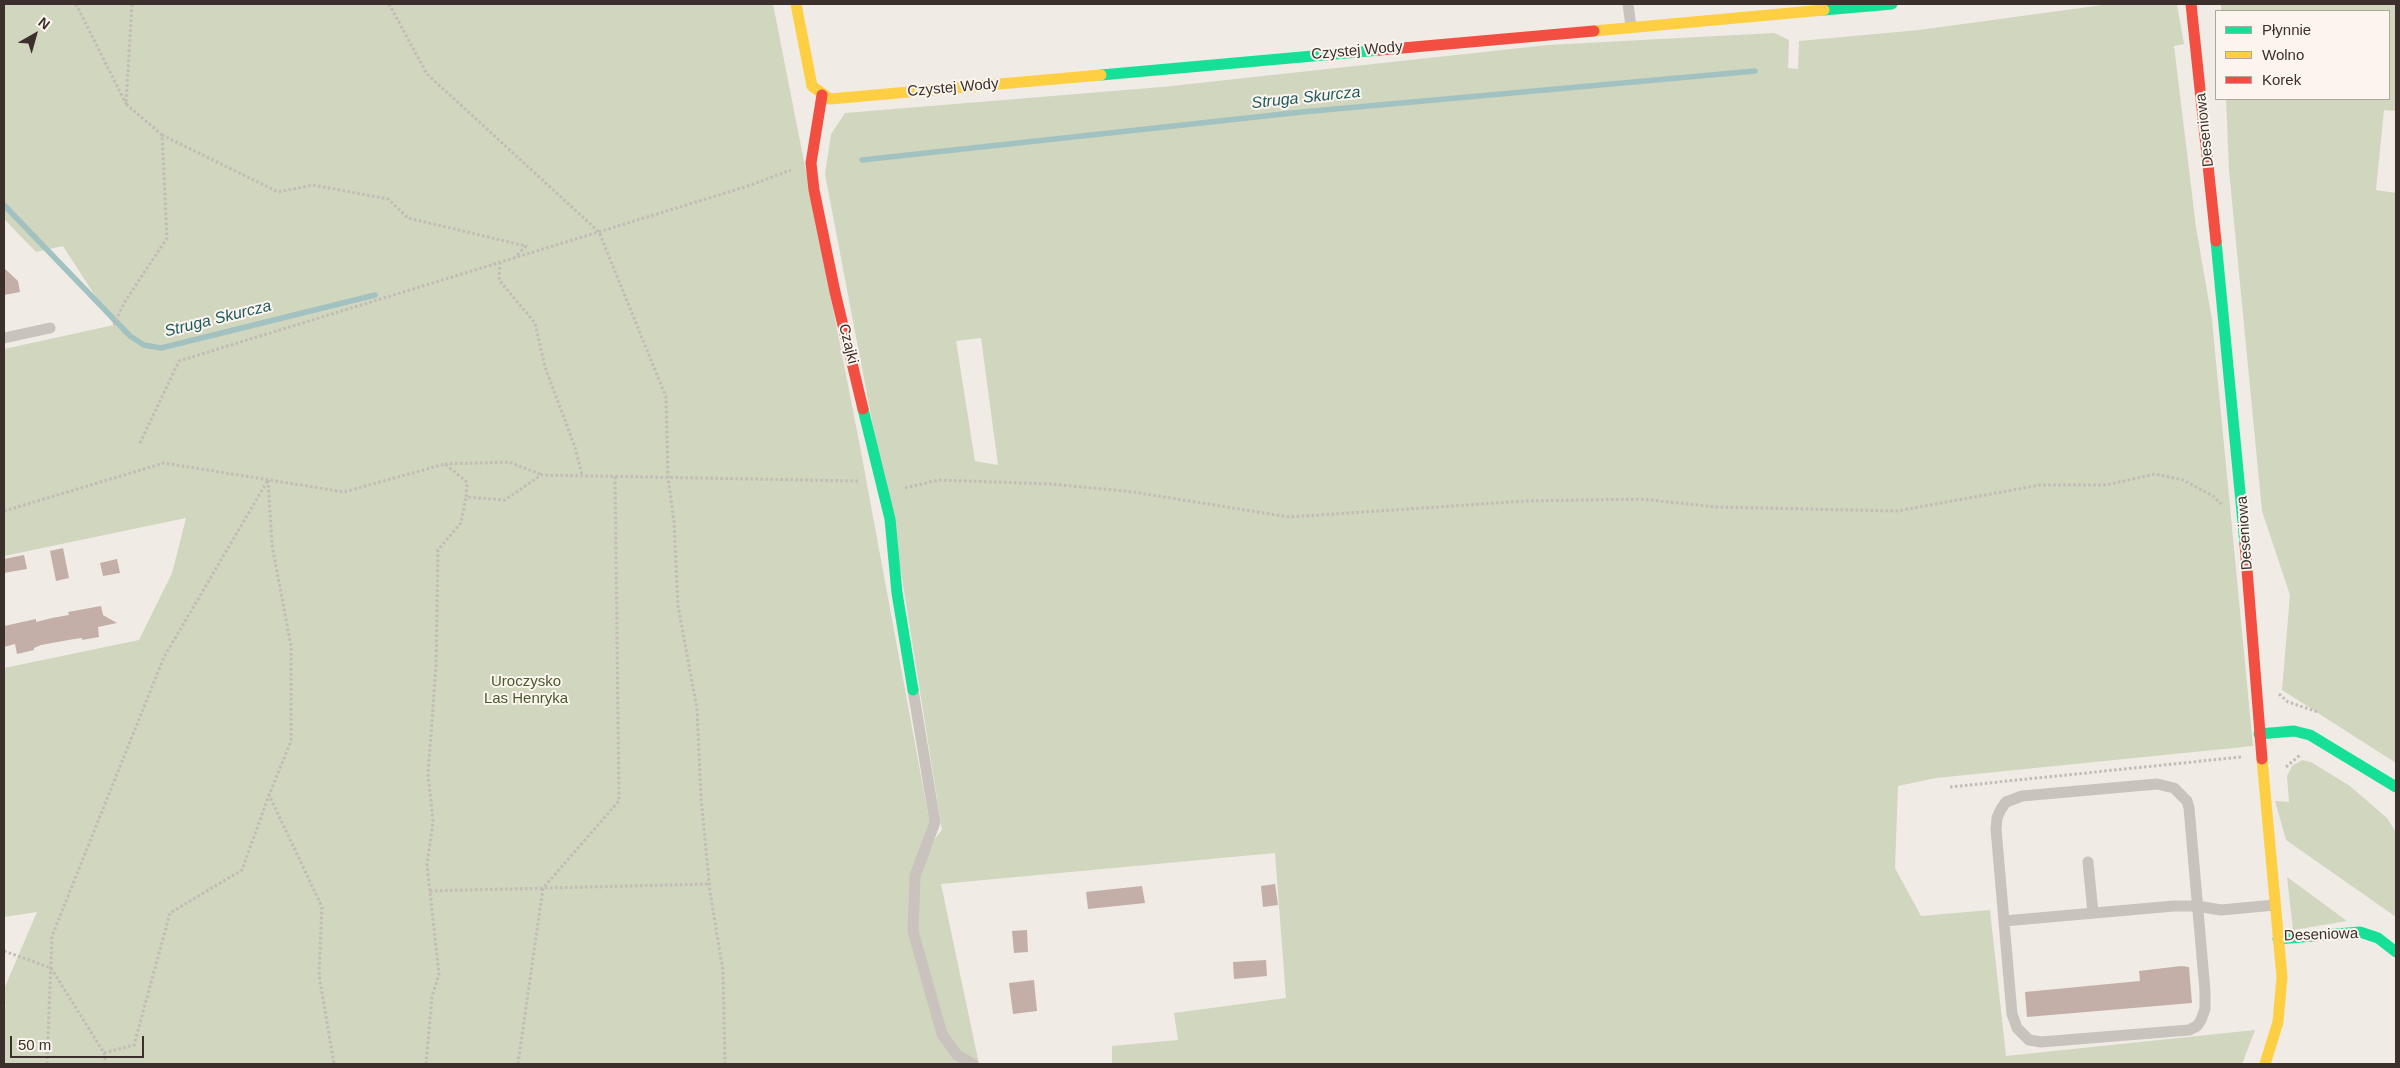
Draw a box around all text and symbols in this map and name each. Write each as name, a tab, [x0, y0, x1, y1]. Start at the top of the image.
north arrow	[10, 10, 60, 60]
legend	[2215, 10, 2390, 100]
text: N	[35, 14, 53, 33]
text: Płynnie	[2262, 21, 2311, 38]
street label: Czystej Wody	[1311, 38, 1403, 64]
text: Wolno	[2262, 46, 2304, 63]
text: Korek	[2262, 71, 2301, 88]
street label: Czystej Wody	[907, 75, 999, 101]
water label: Struga Skurcza	[1251, 83, 1361, 113]
street label: Deseniowa	[2192, 92, 2218, 168]
water label: Struga Skurcza	[163, 296, 273, 342]
street label: Czajki	[834, 322, 862, 366]
street label: Deseniowa	[2233, 495, 2257, 571]
park label: Uroczysko Las Henryka	[484, 673, 568, 708]
street label: Deseniowa	[2284, 925, 2358, 945]
scale bar	[12, 1026, 146, 1058]
text: 50 m	[18, 1036, 51, 1053]

